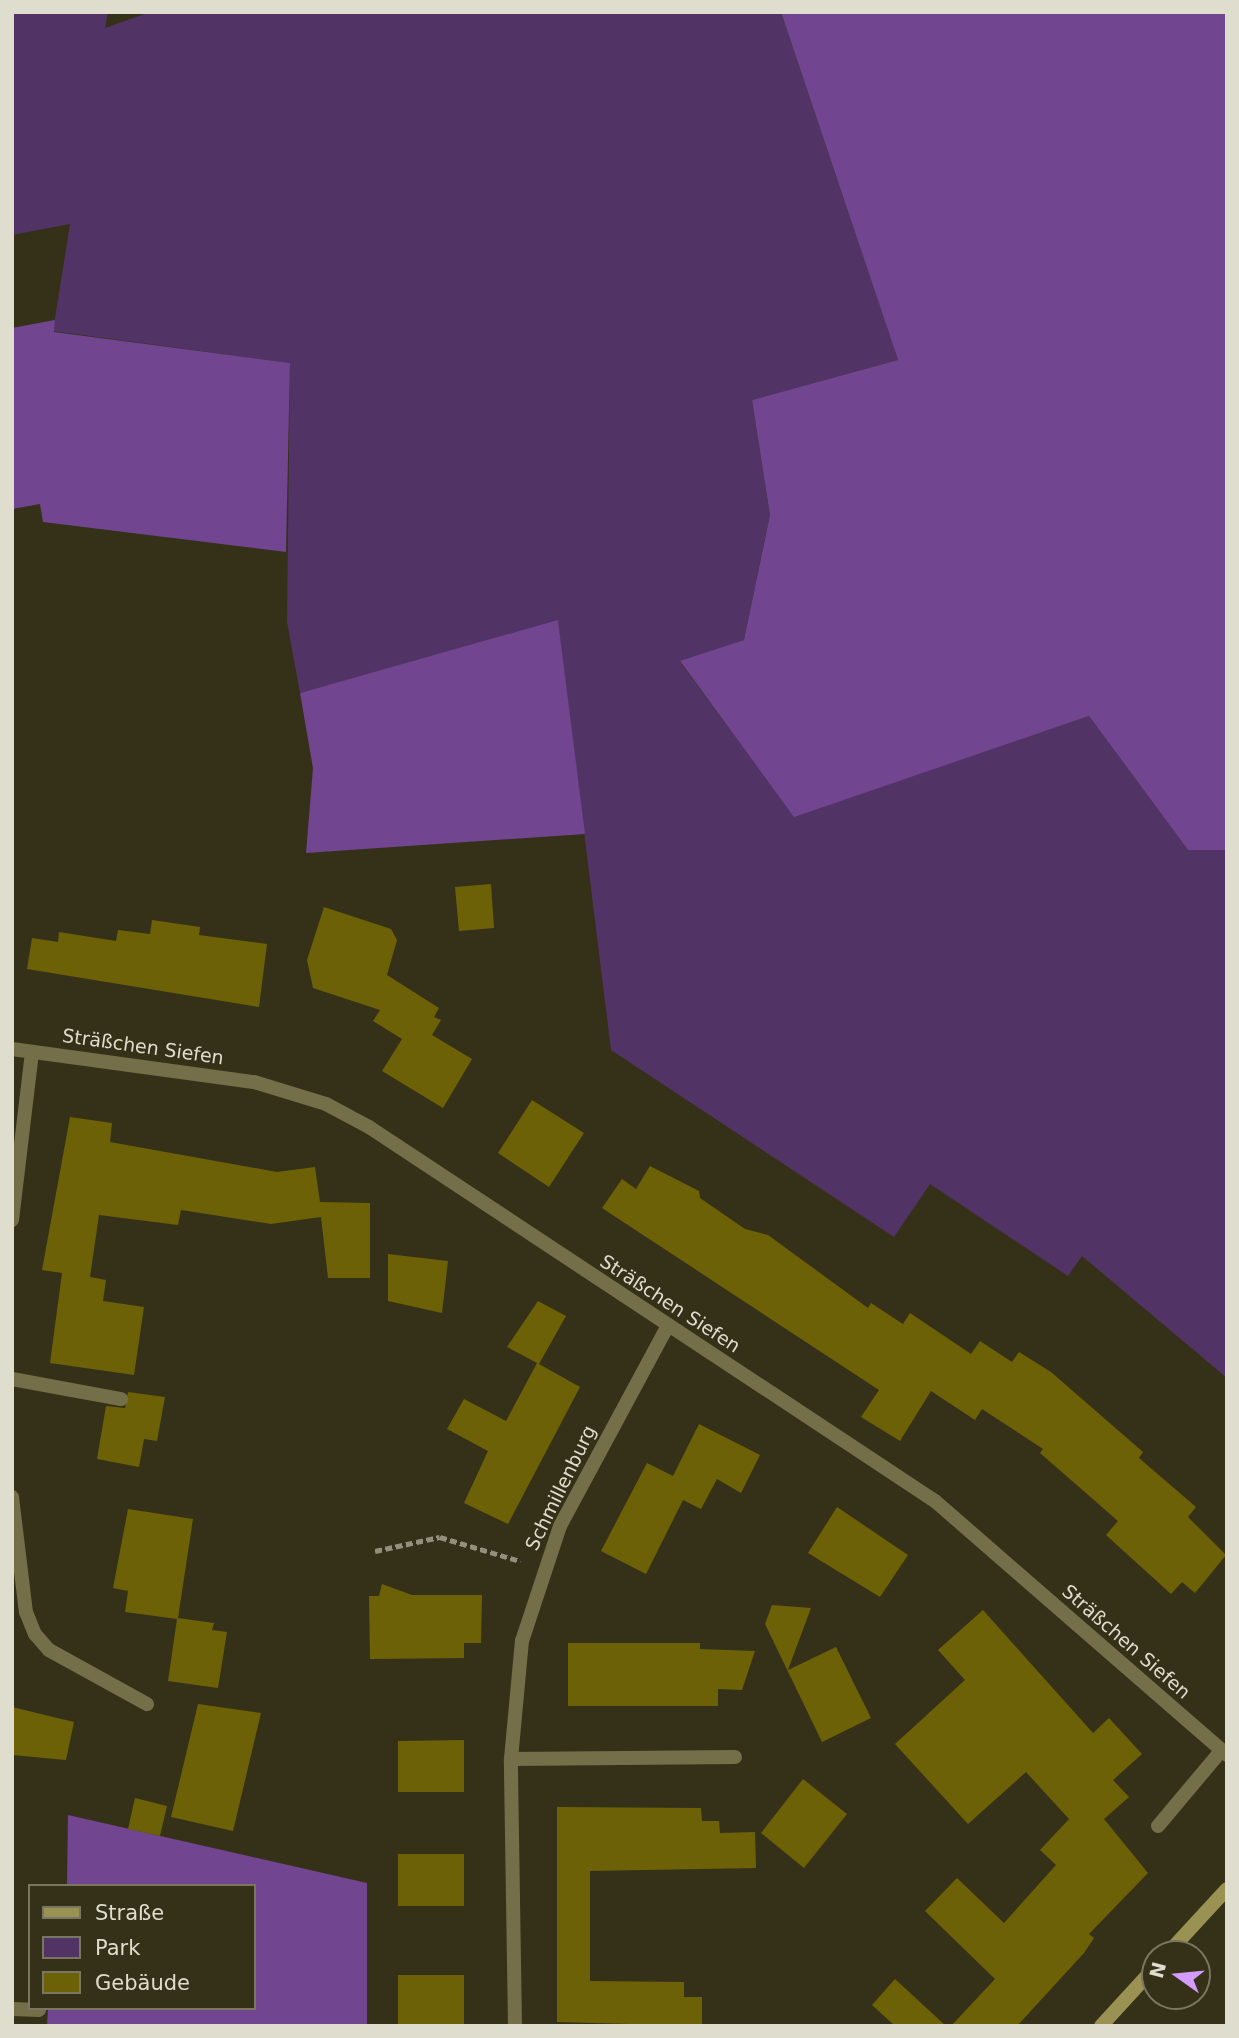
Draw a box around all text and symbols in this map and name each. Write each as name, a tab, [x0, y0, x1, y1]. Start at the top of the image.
street label: Sträßchen Siefen	[61, 1024, 225, 1070]
street label: Sträßchen Siefen	[596, 1250, 744, 1358]
street label: Schmillenburg	[521, 1422, 601, 1554]
street label: Sträßchen Siefen	[1057, 1580, 1195, 1704]
legend	[28, 1884, 256, 2010]
text: Straße	[95, 1901, 164, 1925]
text: Park	[95, 1936, 140, 1960]
north arrow	[1141, 1940, 1211, 2010]
text: N	[1145, 1960, 1170, 1981]
text: Gebäude	[95, 1971, 190, 1995]

